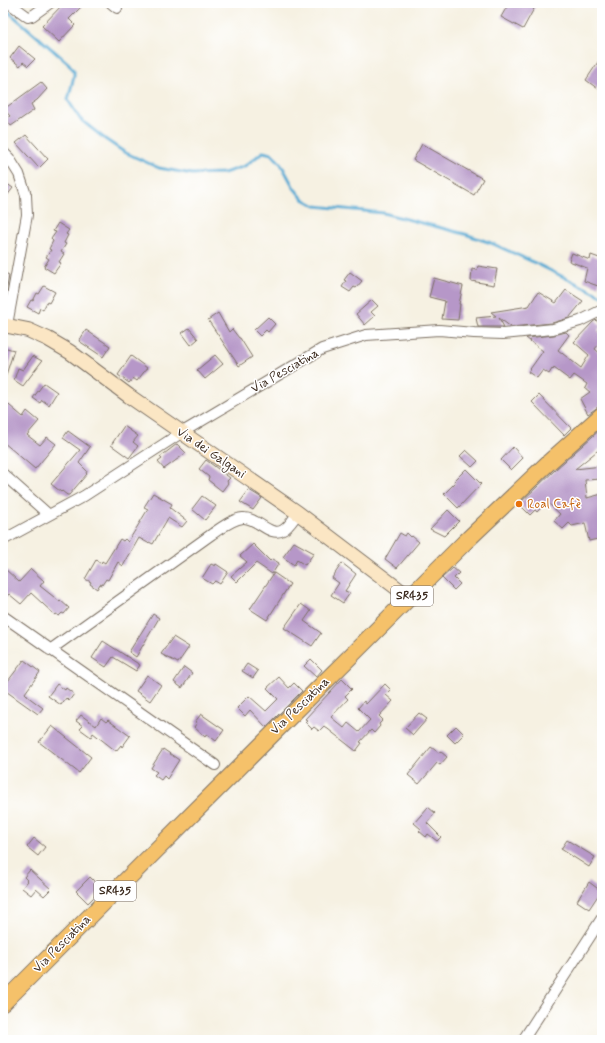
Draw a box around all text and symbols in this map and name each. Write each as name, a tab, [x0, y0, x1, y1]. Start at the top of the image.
street label: Via Pesciatina	[248, 344, 322, 397]
street label: Via dei Galgani	[172, 424, 249, 483]
place label: Roal Cafè	[527, 496, 581, 513]
marker: Roal Cafè	[514, 499, 524, 509]
road number: SR435	[391, 586, 433, 606]
street label: Via Pesciatina	[267, 673, 333, 738]
road number: SR435	[94, 881, 136, 901]
street label: Via Pesciatina	[29, 911, 95, 977]

